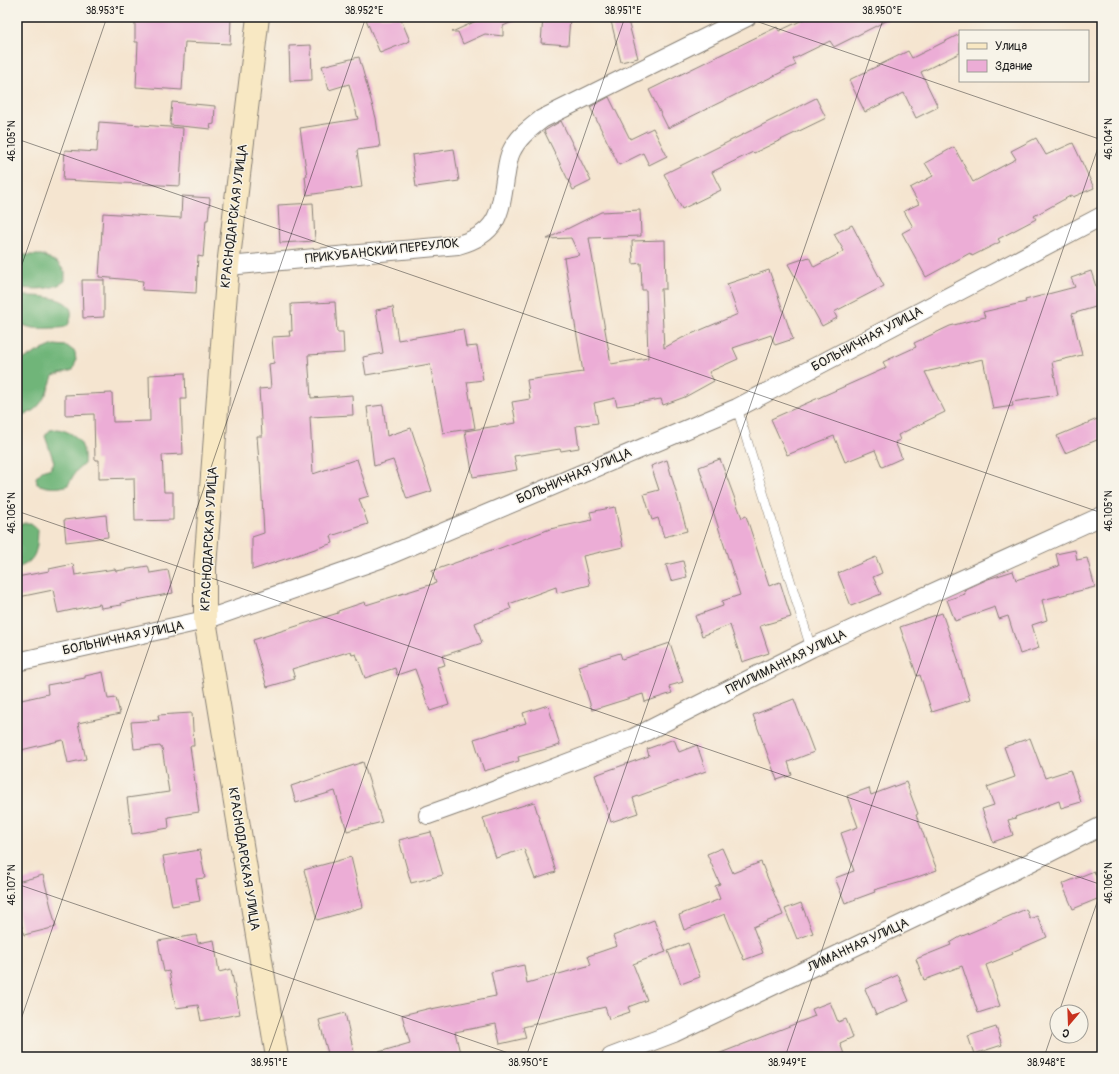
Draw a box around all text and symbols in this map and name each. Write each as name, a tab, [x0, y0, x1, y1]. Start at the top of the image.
text: 38.953°E	[86, 5, 124, 17]
text: 38.952°E	[345, 5, 383, 17]
text: 38.951°E	[605, 5, 641, 17]
text: 38.950°E	[862, 5, 902, 17]
legend	[959, 30, 1089, 82]
text: Улица	[995, 39, 1027, 54]
text: Здание	[995, 59, 1032, 74]
text: 46.104°N	[1103, 118, 1115, 160]
text: 46.105°N	[6, 120, 18, 162]
street label: КРАСНОДАРСКАЯ УЛИЦА	[217, 143, 251, 289]
street label: ПРИКУБАНСКИЙ ПЕРЕУЛОК	[304, 235, 460, 267]
street label: БОЛЬНИЧНАЯ УЛИЦА	[809, 303, 926, 375]
street label: БОЛЬНИЧНАЯ УЛИЦА	[514, 444, 635, 508]
street label: КРАСНОДАРСКАЯ УЛИЦА	[197, 466, 221, 612]
text: 46.105°N	[1103, 490, 1115, 532]
text: 46.106°N	[6, 492, 18, 534]
street label: БОЛЬНИЧНАЯ УЛИЦА	[61, 617, 186, 659]
street label: ПРИЛИМАННАЯ УЛИЦА	[723, 626, 849, 698]
street label: КРАСНОДАРСКАЯ УЛИЦА	[225, 786, 263, 932]
text: 46.106°N	[1103, 862, 1115, 904]
text: 46.107°N	[6, 864, 18, 905]
street label: ЛИМАННАЯ УЛИЦА	[804, 914, 912, 976]
north arrow	[1049, 1004, 1089, 1044]
text: С	[1060, 1026, 1071, 1040]
text: 38.951°E	[251, 1057, 287, 1069]
text: 38.950°E	[508, 1057, 548, 1069]
text: 38.949°E	[768, 1057, 806, 1069]
text: 38.948°E	[1027, 1057, 1065, 1069]

